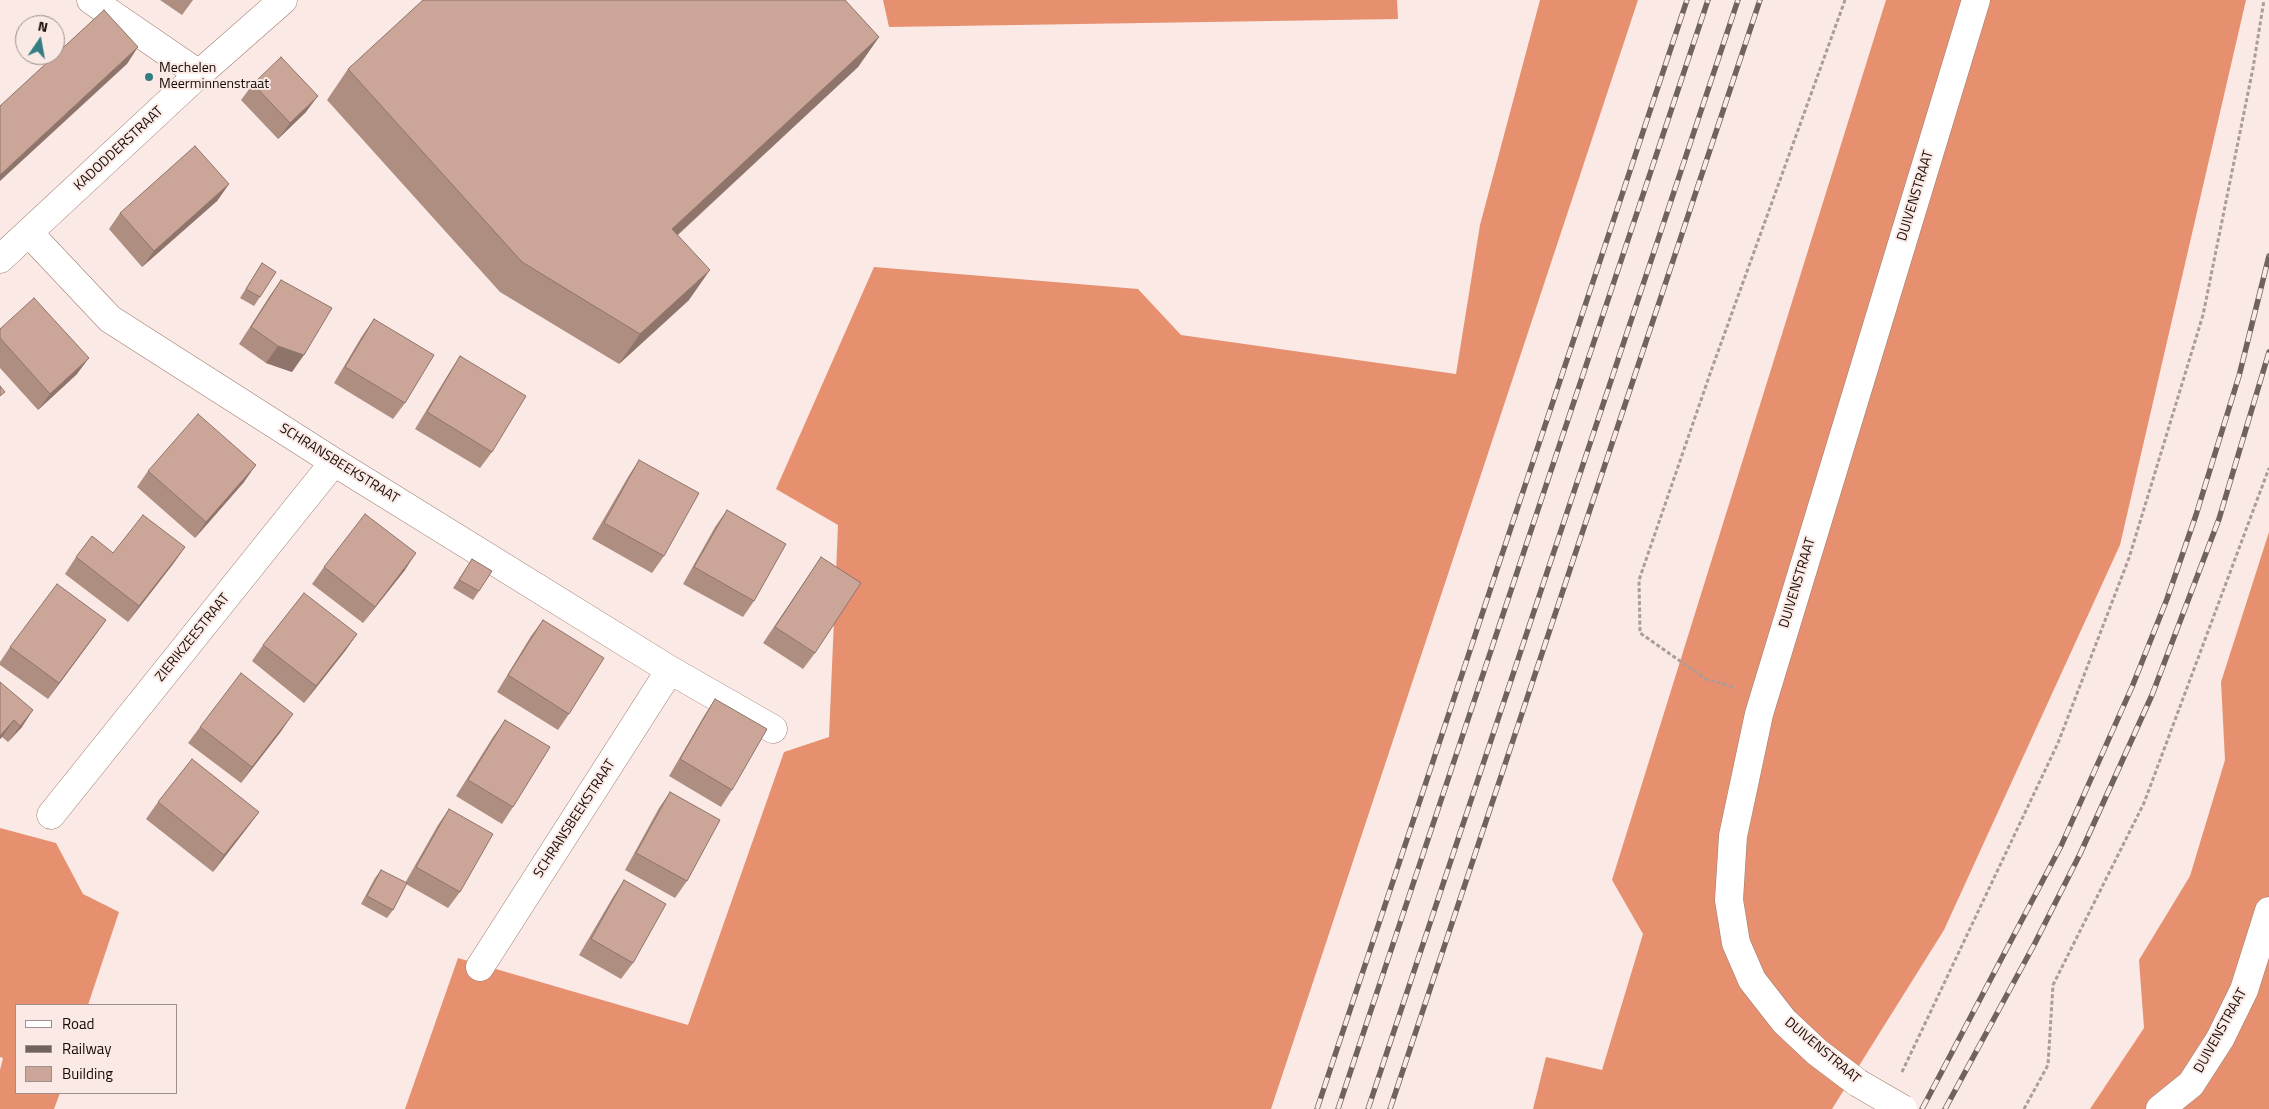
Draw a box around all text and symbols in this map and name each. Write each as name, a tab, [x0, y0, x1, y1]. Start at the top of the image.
north arrow	[15, 15, 65, 65]
text: N	[36, 15, 50, 37]
place label: Mechelen Meerminnenstraat	[159, 61, 269, 94]
marker: Mechelen Meerminnenstraat	[143, 71, 155, 83]
street label: KADODDERSTRAAT	[71, 103, 167, 195]
street label: DUIVENSTRAAT	[1894, 149, 1938, 243]
street label: SCHRANSBEEKSTRAAT	[276, 420, 402, 508]
street label: DUIVENSTRAAT	[1776, 536, 1820, 630]
street label: ZIERIKZEESTRAAT	[152, 591, 234, 685]
street label: SCHRANSBEEKSTRAAT	[531, 757, 619, 881]
street label: DUIVENSTRAAT	[2191, 986, 2251, 1076]
legend	[15, 1004, 178, 1094]
text: Road	[62, 1012, 94, 1035]
street label: DUIVENSTRAAT	[1781, 1014, 1863, 1088]
text: Railway	[62, 1037, 112, 1060]
text: Building	[62, 1062, 113, 1085]

